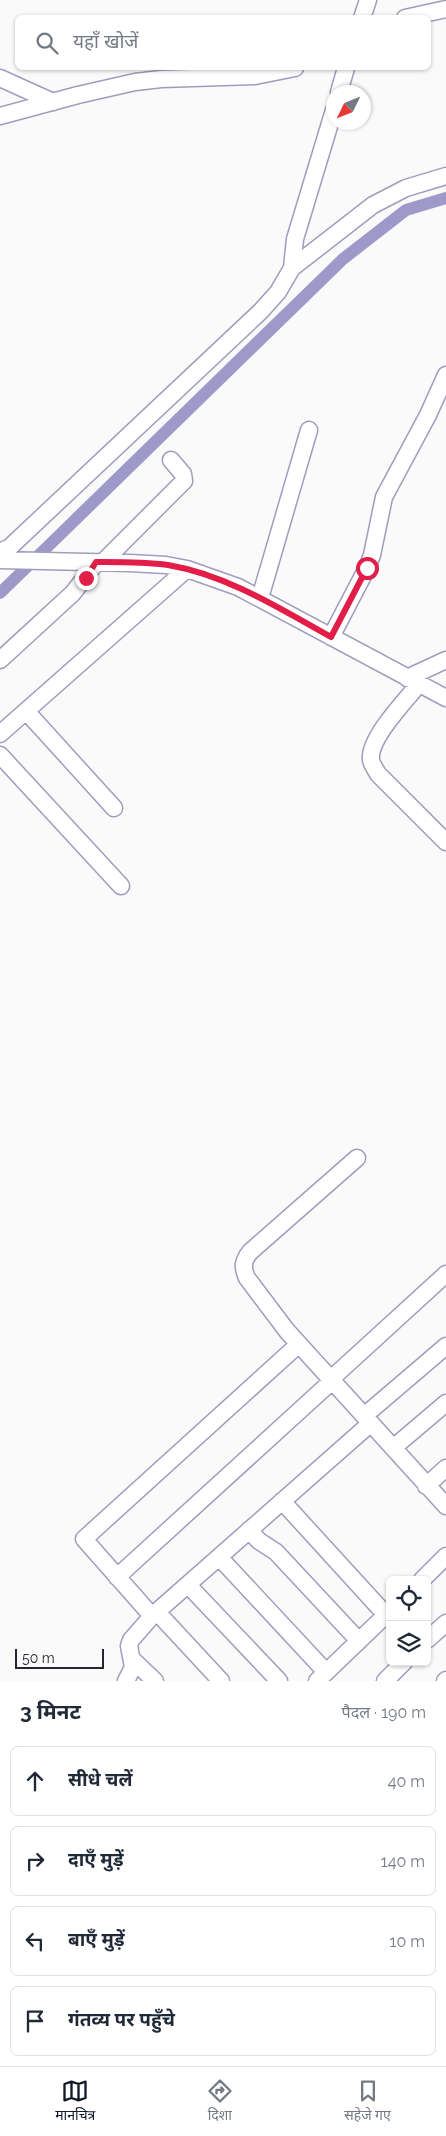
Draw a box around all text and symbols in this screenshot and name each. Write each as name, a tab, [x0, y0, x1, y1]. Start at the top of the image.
search box	[15, 15, 431, 70]
icon: search	[33, 29, 61, 57]
text: यहाँ खोजें	[73, 30, 138, 52]
north arrow	[326, 85, 371, 130]
route start	[356, 557, 379, 580]
route end	[75, 567, 98, 590]
map controls	[386, 1576, 431, 1666]
button: locate	[386, 1576, 431, 1621]
button: layers	[386, 1621, 431, 1666]
scale bar	[15, 1646, 104, 1669]
text: 50 m	[22, 1650, 55, 1666]
text: 3 मिनट	[20, 1699, 81, 1724]
text: पैदल · 190 m	[342, 1703, 426, 1722]
icon: ahead	[21, 1767, 49, 1795]
text: सीधे चलें	[68, 1768, 132, 1790]
text: 40 m	[388, 1772, 425, 1791]
icon: right	[21, 1847, 49, 1875]
text: दाएँ मुड़ें	[68, 1848, 124, 1870]
text: 140 m	[381, 1852, 425, 1871]
icon: left	[21, 1927, 49, 1955]
text: बाएँ मुड़ें	[68, 1928, 125, 1950]
text: 10 m	[390, 1932, 425, 1951]
icon: arrive	[21, 2007, 49, 2035]
text: गंतव्य पर पहुँचे	[68, 2008, 175, 2030]
tab: मानचित्र	[55, 2077, 95, 2126]
tab: दिशा	[206, 2077, 234, 2126]
tab: सहेजे गए	[344, 2077, 391, 2126]

